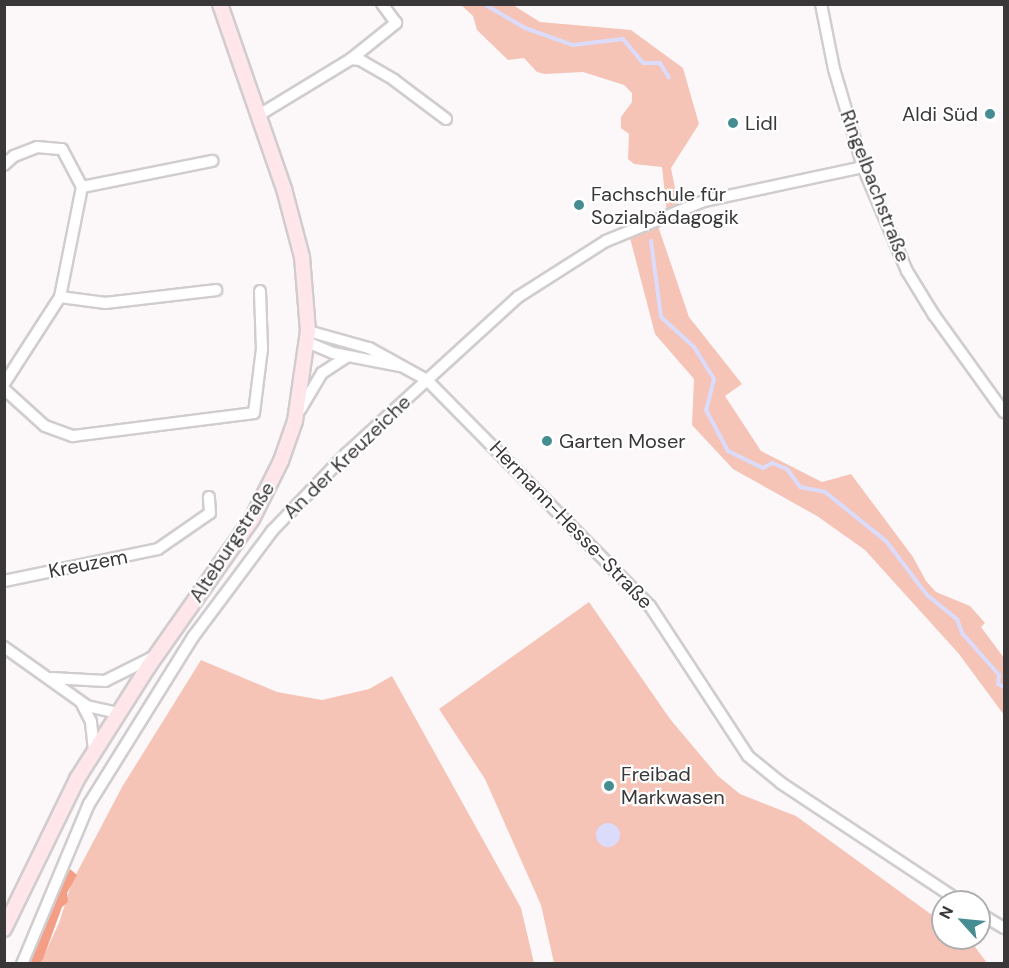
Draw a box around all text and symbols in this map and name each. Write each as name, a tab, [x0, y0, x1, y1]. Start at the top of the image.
place label: Aldi Süd	[902, 102, 978, 126]
street label: Ringelbachstraße	[835, 106, 915, 266]
marker: Aldi Süd	[983, 107, 997, 121]
place label: Lidl	[745, 111, 777, 135]
marker: Lidl	[726, 116, 740, 130]
place label: Fachschule für Sozialpädagogik	[591, 182, 739, 229]
marker: Fachschule für Sozialpädagogik	[572, 198, 586, 212]
street label: An der Kreuzeiche	[278, 390, 416, 524]
place label: Garten Moser	[559, 429, 686, 453]
marker: Garten Moser	[540, 434, 554, 448]
street label: Hermann-Hesse-Straße	[485, 436, 657, 614]
street label: Alteburgstraße	[184, 477, 280, 607]
street label: Kreuzem	[47, 545, 129, 583]
place label: Freibad Markwasen	[621, 762, 725, 809]
marker: Freibad Markwasen	[602, 779, 616, 793]
north arrow	[931, 890, 991, 950]
text: N	[934, 903, 958, 922]

